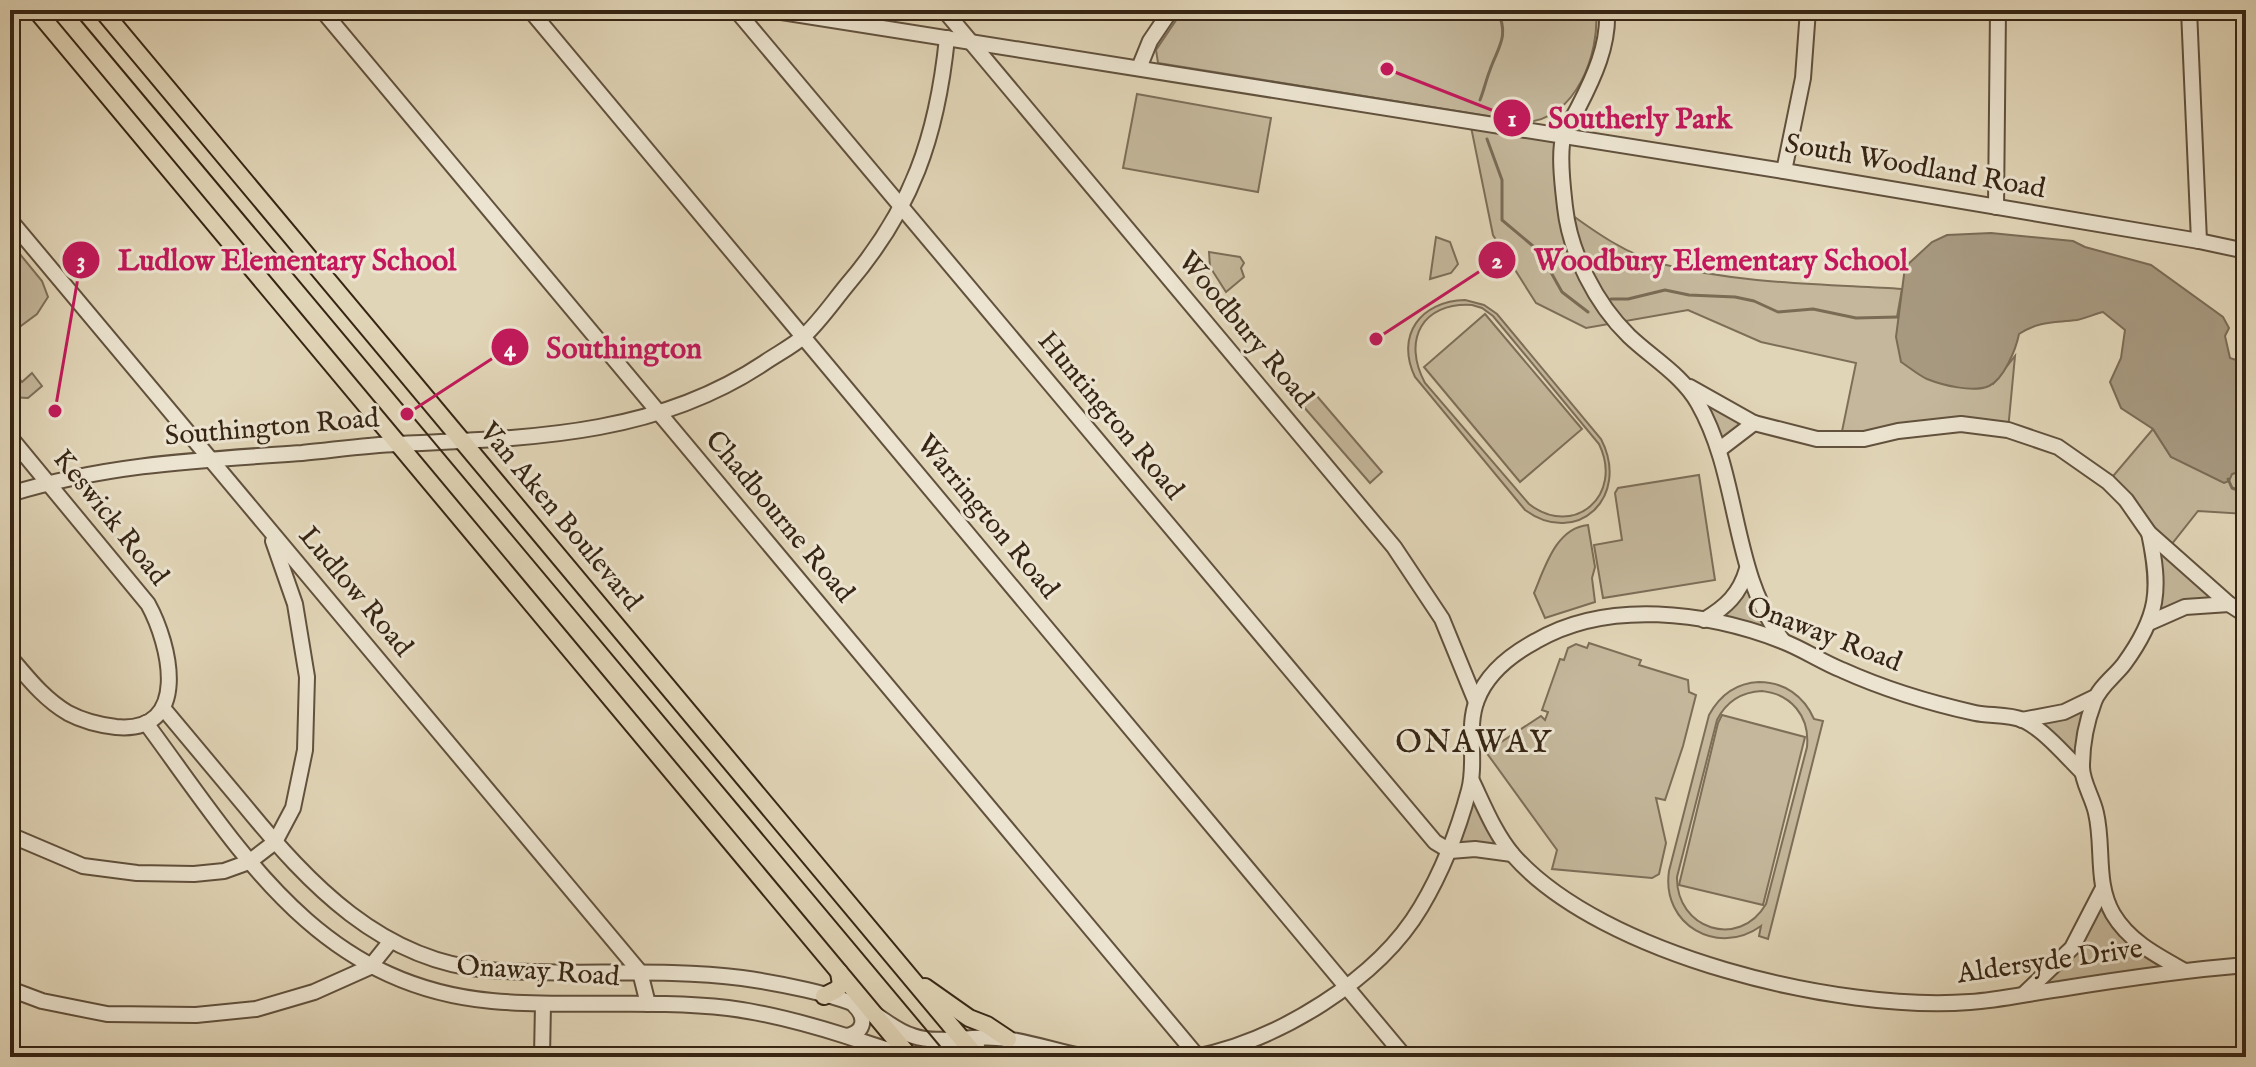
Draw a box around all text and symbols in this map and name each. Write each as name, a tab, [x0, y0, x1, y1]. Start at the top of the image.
callout: Southerly Park	[1492, 91, 1748, 145]
text: Southerly Park	[1548, 101, 1733, 139]
text: 1	[1508, 104, 1517, 135]
street label: South Woodland Road	[1782, 127, 2048, 207]
callout: Ludlow Elementary School	[61, 233, 472, 287]
callout: Woodbury Elementary School	[1477, 233, 1924, 287]
text: Ludlow Elementary School	[118, 243, 457, 281]
text: Woodbury Elementary School	[1533, 243, 1909, 281]
street label: Woodbury Road	[1170, 245, 1321, 415]
text: 3	[77, 246, 85, 277]
text: 2	[1491, 246, 1503, 277]
callout: Southington	[490, 320, 718, 374]
street label: Huntington Road	[1029, 325, 1191, 507]
text: Southington	[546, 331, 702, 369]
text: 4	[504, 334, 517, 365]
street label: Southington Road	[163, 401, 381, 455]
street label: Van Aken Boulevard	[470, 415, 649, 618]
street label: Chadbourne Road	[697, 424, 861, 610]
street label: Warrington Road	[908, 428, 1066, 606]
street label: Keswick Road	[44, 443, 176, 593]
street label: Ludlow Road	[290, 520, 420, 664]
street label: Onaway Road	[1742, 589, 1907, 681]
district label: ONAWAY	[1395, 723, 1553, 764]
street label: Aldersyde Drive	[1954, 932, 2145, 992]
street label: Onaway Road	[455, 949, 621, 995]

